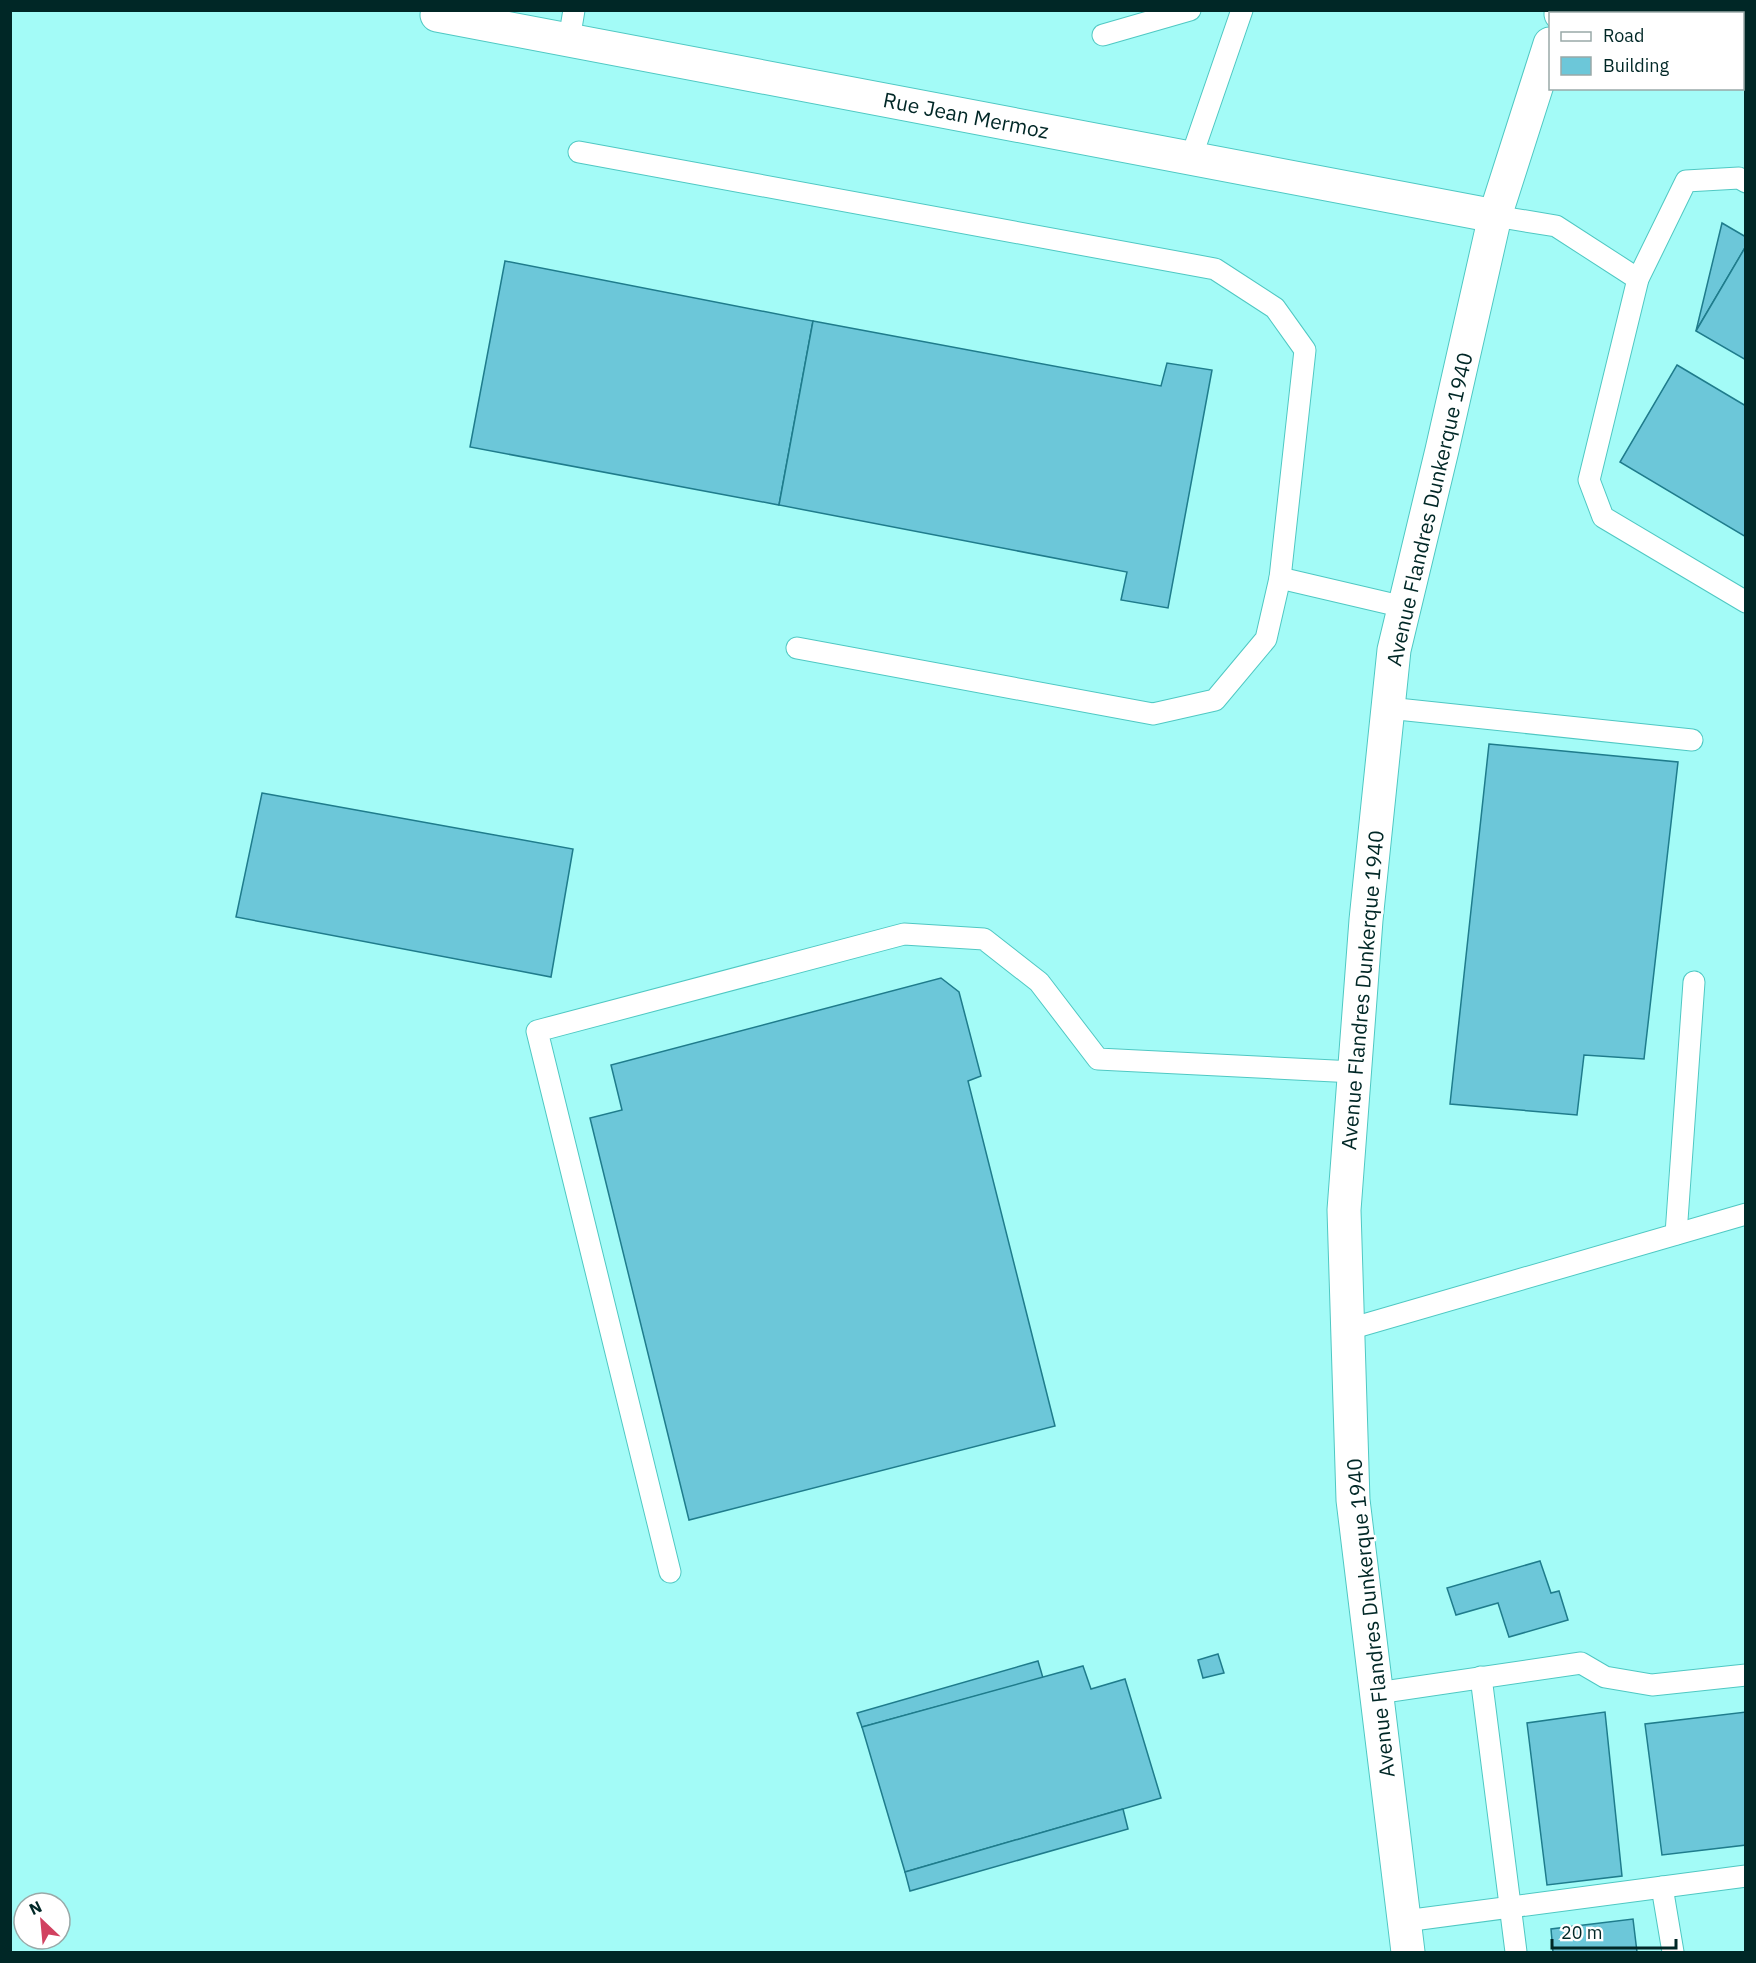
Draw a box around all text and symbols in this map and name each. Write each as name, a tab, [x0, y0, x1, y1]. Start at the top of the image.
legend	[1549, 12, 1744, 90]
text: Road	[1603, 24, 1644, 47]
text: Building	[1603, 54, 1670, 77]
street label: Rue Jean Mermoz	[881, 85, 1051, 145]
street label: Avenue Flandres Dunkerque 1940	[1379, 350, 1479, 668]
street label: Avenue Flandres Dunkerque 1940	[1334, 829, 1390, 1151]
street label: Avenue Flandres Dunkerque 1940	[1339, 1457, 1401, 1779]
north arrow	[12, 1891, 72, 1951]
text: N	[26, 1896, 45, 1919]
scale bar	[1552, 1912, 1676, 1950]
text: 20 m	[1561, 1921, 1603, 1944]

